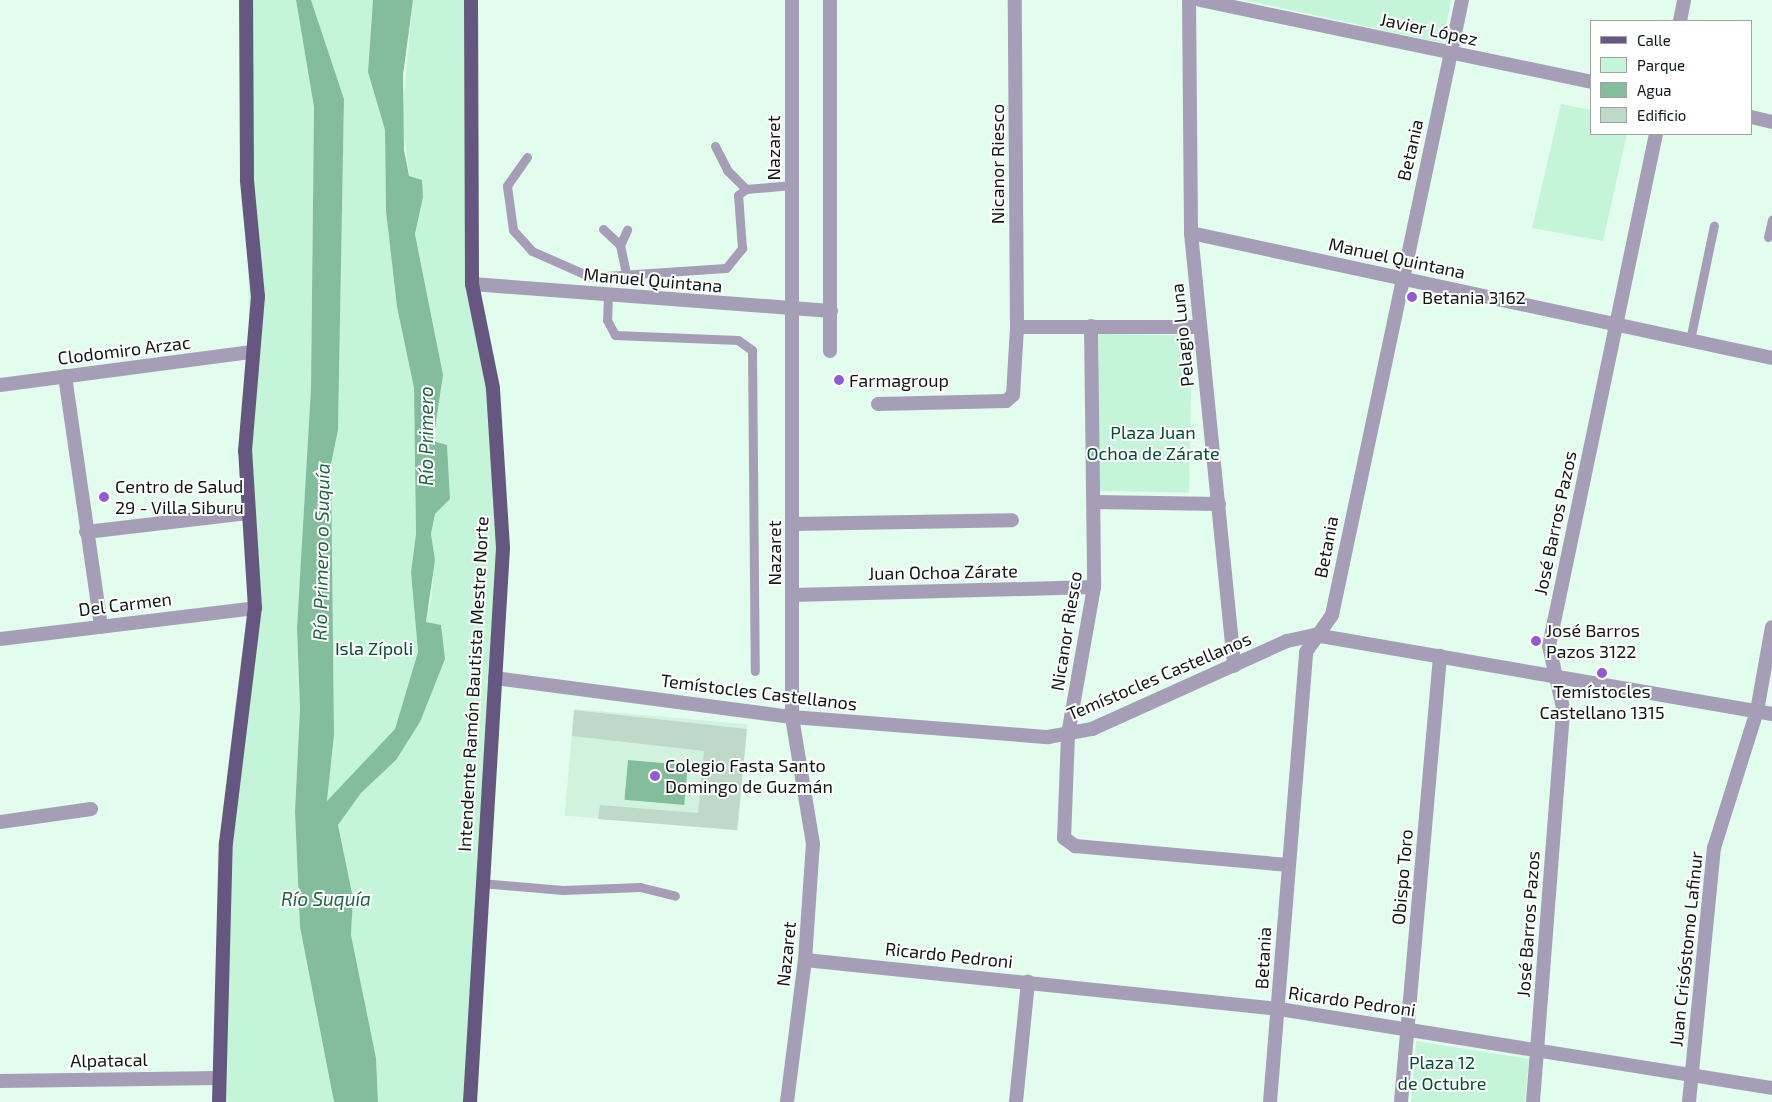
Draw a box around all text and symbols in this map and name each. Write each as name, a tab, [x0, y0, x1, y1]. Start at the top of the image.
street label: Javier López	[1378, 8, 1480, 50]
legend	[1590, 20, 1752, 135]
text: Calle	[1637, 31, 1671, 49]
text: Parque	[1637, 56, 1685, 74]
text: Agua	[1637, 81, 1672, 99]
street label: Nicanor Riesco	[986, 103, 1008, 225]
text: Edificio	[1637, 106, 1686, 124]
street label: Nazaret	[762, 115, 784, 181]
street label: Betania	[1392, 117, 1428, 183]
street label: Manuel Quintana	[1326, 233, 1468, 283]
street label: Manuel Quintana	[582, 263, 724, 297]
street label: Pelagio Luna	[1166, 282, 1198, 388]
place label: Betania 3162	[1422, 286, 1526, 308]
marker: Betania 3162	[1406, 291, 1418, 303]
street label: Clodomiro Arzac	[56, 331, 192, 369]
place label: Farmagroup	[849, 369, 949, 391]
marker: Farmagroup	[833, 374, 845, 386]
water label: Río Primero	[415, 386, 437, 486]
park label: Plaza Juan Ochoa de Zárate	[1086, 422, 1220, 464]
street label: José Barros Pazos	[1529, 449, 1581, 597]
water label: Río Primero o Suquía	[308, 463, 334, 641]
place label: Centro de Salud 29 - Villa Siburu	[115, 476, 244, 518]
marker: Centro de Salud 29 - Villa Siburu	[97, 490, 111, 504]
street label: Betania	[1309, 514, 1343, 580]
street label: Intendente Ramón Bautista Mestre Norte	[453, 516, 493, 852]
street label: Nazaret	[763, 520, 785, 586]
street label: Juan Ochoa Zárate	[868, 560, 1018, 584]
street label: Nicanor Riesco	[1046, 570, 1086, 692]
street label: Del Carmen	[77, 588, 173, 620]
place label: José Barros Pazos 3122	[1546, 620, 1640, 662]
street label: Temístocles Castellanos	[1064, 627, 1254, 725]
marker: José Barros Pazos 3122	[1530, 635, 1542, 647]
park label: Isla Zípoli	[335, 637, 413, 659]
marker: Temístocles Castellano 1315	[1596, 667, 1608, 679]
street label: Temístocles Castellanos	[660, 669, 858, 715]
place label: Temístocles Castellano 1315	[1539, 681, 1665, 724]
place label: Colegio Fasta Santo Domingo de Guzmán	[665, 755, 833, 798]
marker: Colegio Fasta Santo Domingo de Guzmán	[649, 770, 661, 782]
street label: Obispo Toro	[1387, 828, 1417, 926]
street label: José Barros Pazos	[1512, 850, 1544, 998]
street label: Juan Crisóstomo Lafinur	[1665, 850, 1707, 1048]
water label: Río Suquía	[281, 888, 371, 910]
street label: Nazaret	[772, 920, 800, 988]
street label: Betania	[1251, 926, 1275, 990]
street label: Ricardo Pedroni	[884, 938, 1014, 972]
street label: Ricardo Pedroni	[1287, 981, 1417, 1021]
street label: Alpatacal	[70, 1049, 148, 1071]
park label: Plaza 12 de Octubre	[1398, 1052, 1486, 1094]

